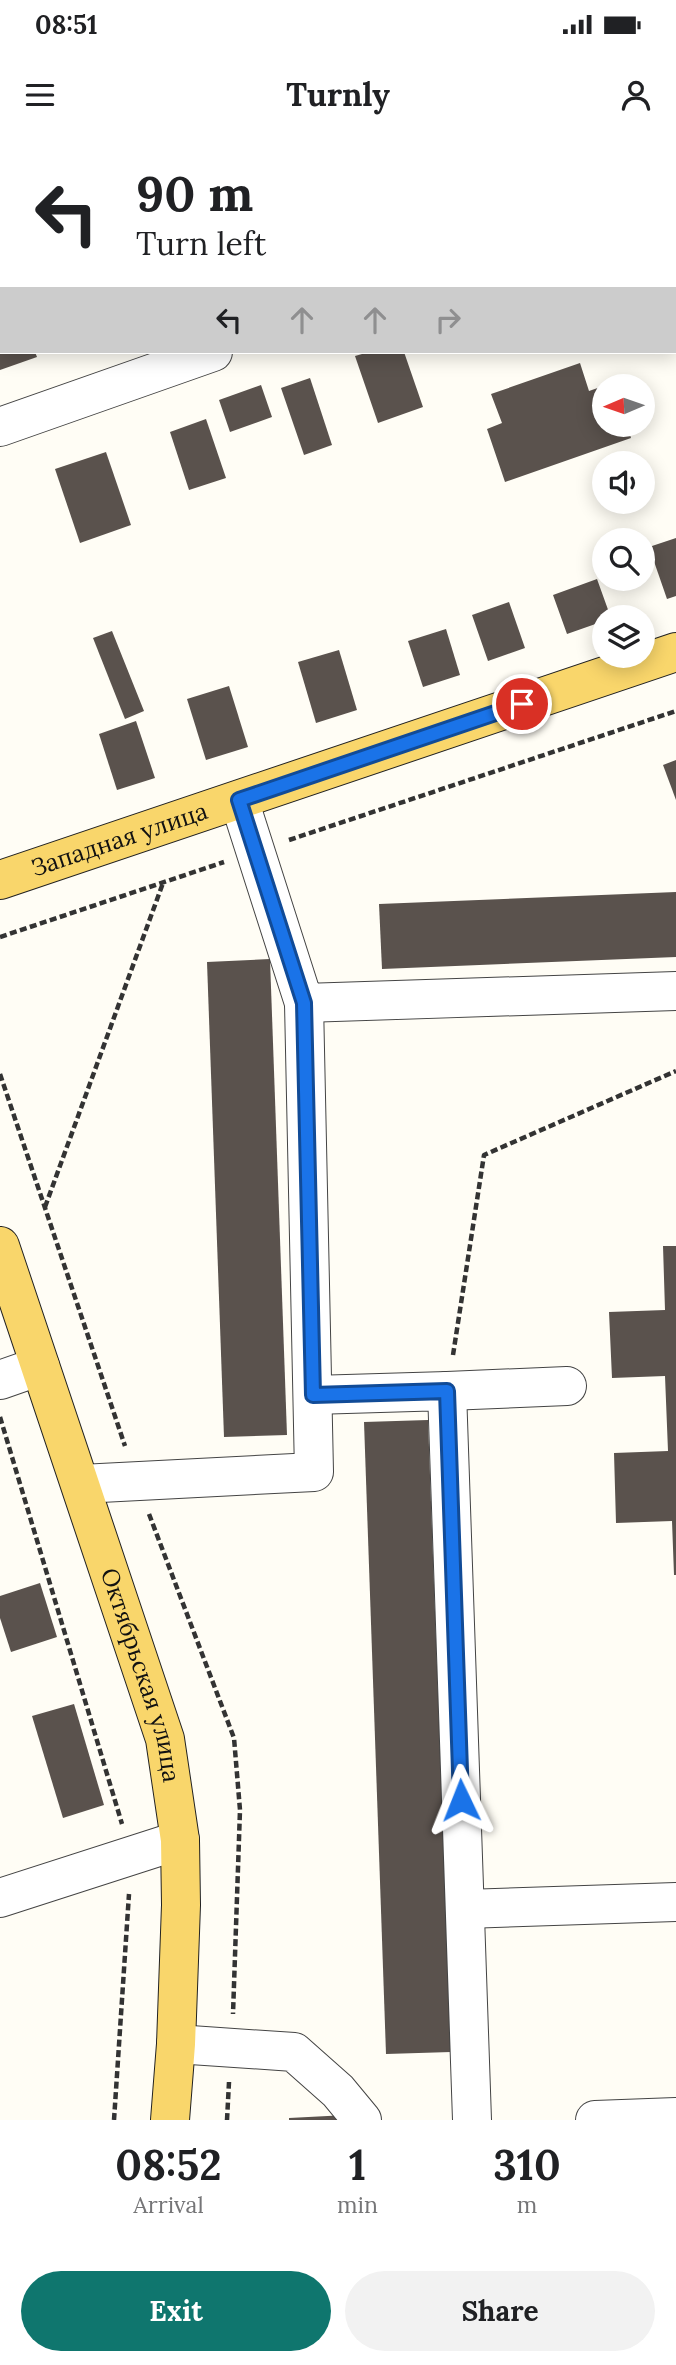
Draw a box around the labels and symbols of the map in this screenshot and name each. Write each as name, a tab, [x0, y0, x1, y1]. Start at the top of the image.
north arrow	[592, 374, 654, 438]
pin	[492, 674, 552, 734]
street label: Западная улица	[27, 795, 211, 883]
street label: Октябрьская улица	[94, 1564, 187, 1784]
position arrow	[424, 1763, 498, 1837]

